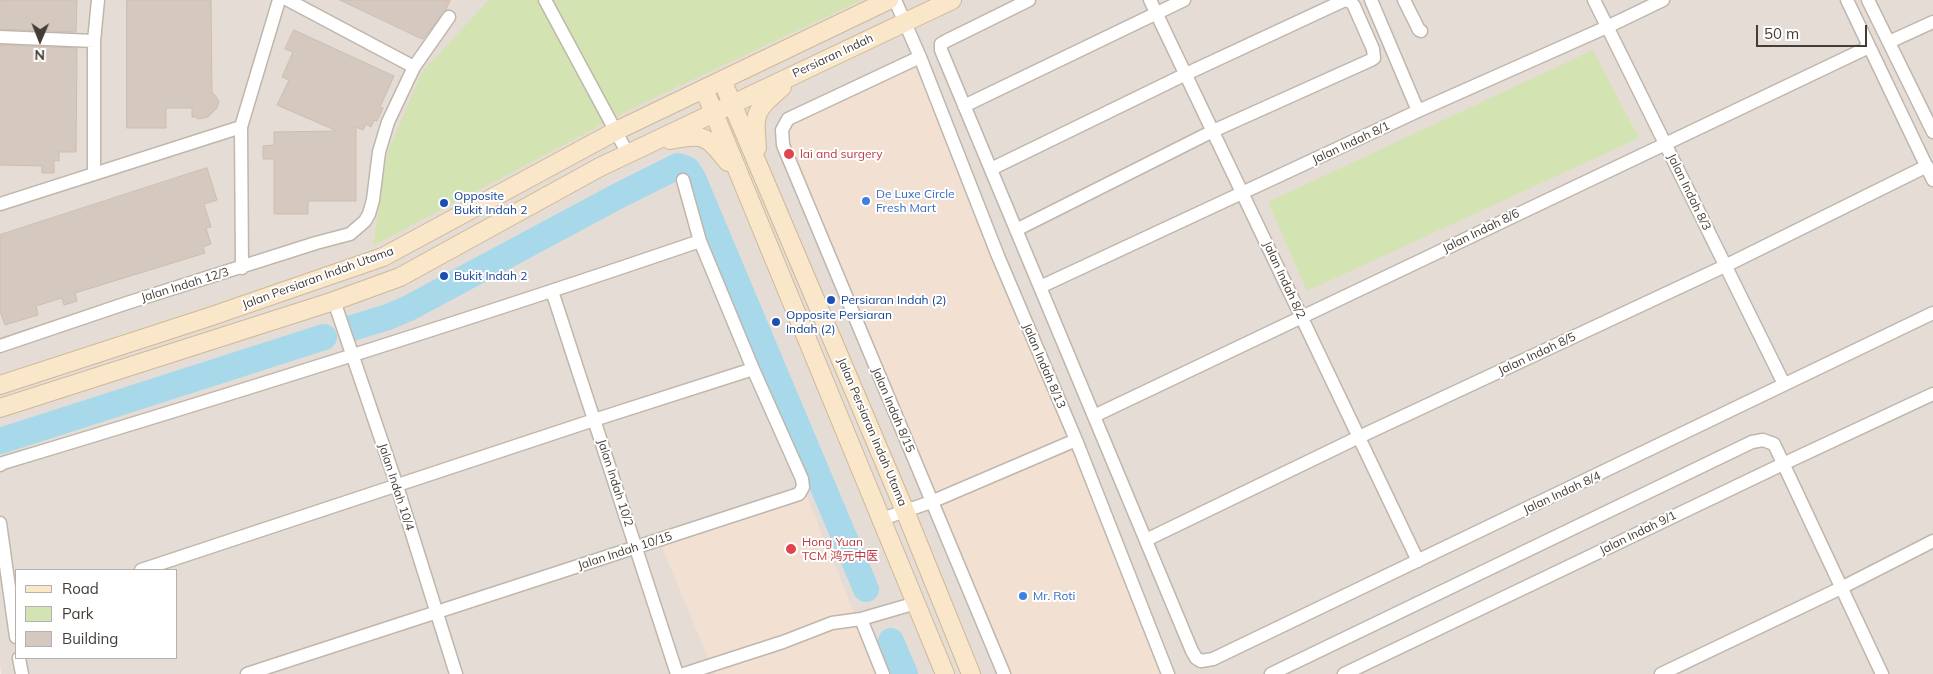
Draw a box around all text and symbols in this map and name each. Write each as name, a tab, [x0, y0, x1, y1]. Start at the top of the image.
north arrow	[15, 15, 65, 65]
scale bar	[1758, 15, 1869, 47]
text: 50 m	[1764, 24, 1799, 43]
street label: Persiaran Indah	[790, 31, 876, 81]
text: N	[34, 46, 45, 64]
street label: Jalan Indah 8/1	[1310, 119, 1392, 167]
marker: lai and surgery	[782, 147, 796, 161]
place label: lai and surgery	[800, 147, 883, 161]
street label: Jalan Indah 8/3	[1664, 151, 1714, 233]
place label: De Luxe Circle Fresh Mart	[876, 187, 955, 215]
place label: Opposite Bukit Indah 2	[454, 189, 527, 217]
marker: De Luxe Circle Fresh Mart	[860, 195, 872, 207]
marker: Opposite Bukit Indah 2	[438, 197, 450, 209]
street label: Jalan Indah 8/6	[1440, 206, 1522, 256]
street label: Jalan Indah 8/2	[1260, 239, 1308, 321]
street label: Jalan Persiaran Indah Utama	[240, 244, 396, 312]
street label: Jalan Indah 12/3	[139, 265, 231, 305]
place label: Bukit Indah 2	[454, 269, 527, 283]
marker: Bukit Indah 2	[438, 270, 450, 282]
place label: Persiaran Indah (2)	[841, 293, 947, 307]
marker: Persiaran Indah (2)	[825, 294, 837, 306]
place label: Opposite Persiaran Indah (2)	[786, 308, 892, 336]
marker: Opposite Persiaran Indah (2)	[770, 316, 782, 328]
street label: Jalan Indah 8/13	[1020, 321, 1068, 411]
street label: Jalan Indah 8/5	[1496, 330, 1578, 378]
street label: Jalan Persiaran Indah Utama	[834, 356, 910, 508]
street label: Jalan Indah 8/15	[869, 365, 917, 455]
street label: Jalan Indah 10/2	[594, 437, 636, 529]
street label: Jalan Indah 10/4	[375, 441, 417, 533]
street label: Jalan Indah 8/4	[1521, 469, 1603, 517]
street label: Jalan Indah 9/1	[1597, 508, 1679, 558]
street label: Jalan Indah 10/15	[576, 529, 674, 573]
place label: Hong Yuan TCM 鸿元中医	[802, 535, 878, 563]
marker: Hong Yuan TCM 鸿元中医	[784, 542, 798, 556]
legend	[15, 569, 178, 659]
text: Road	[62, 579, 99, 598]
place label: Mr. Roti	[1033, 589, 1075, 603]
marker: Mr. Roti	[1017, 590, 1029, 602]
text: Park	[62, 604, 94, 623]
text: Building	[62, 629, 118, 648]

